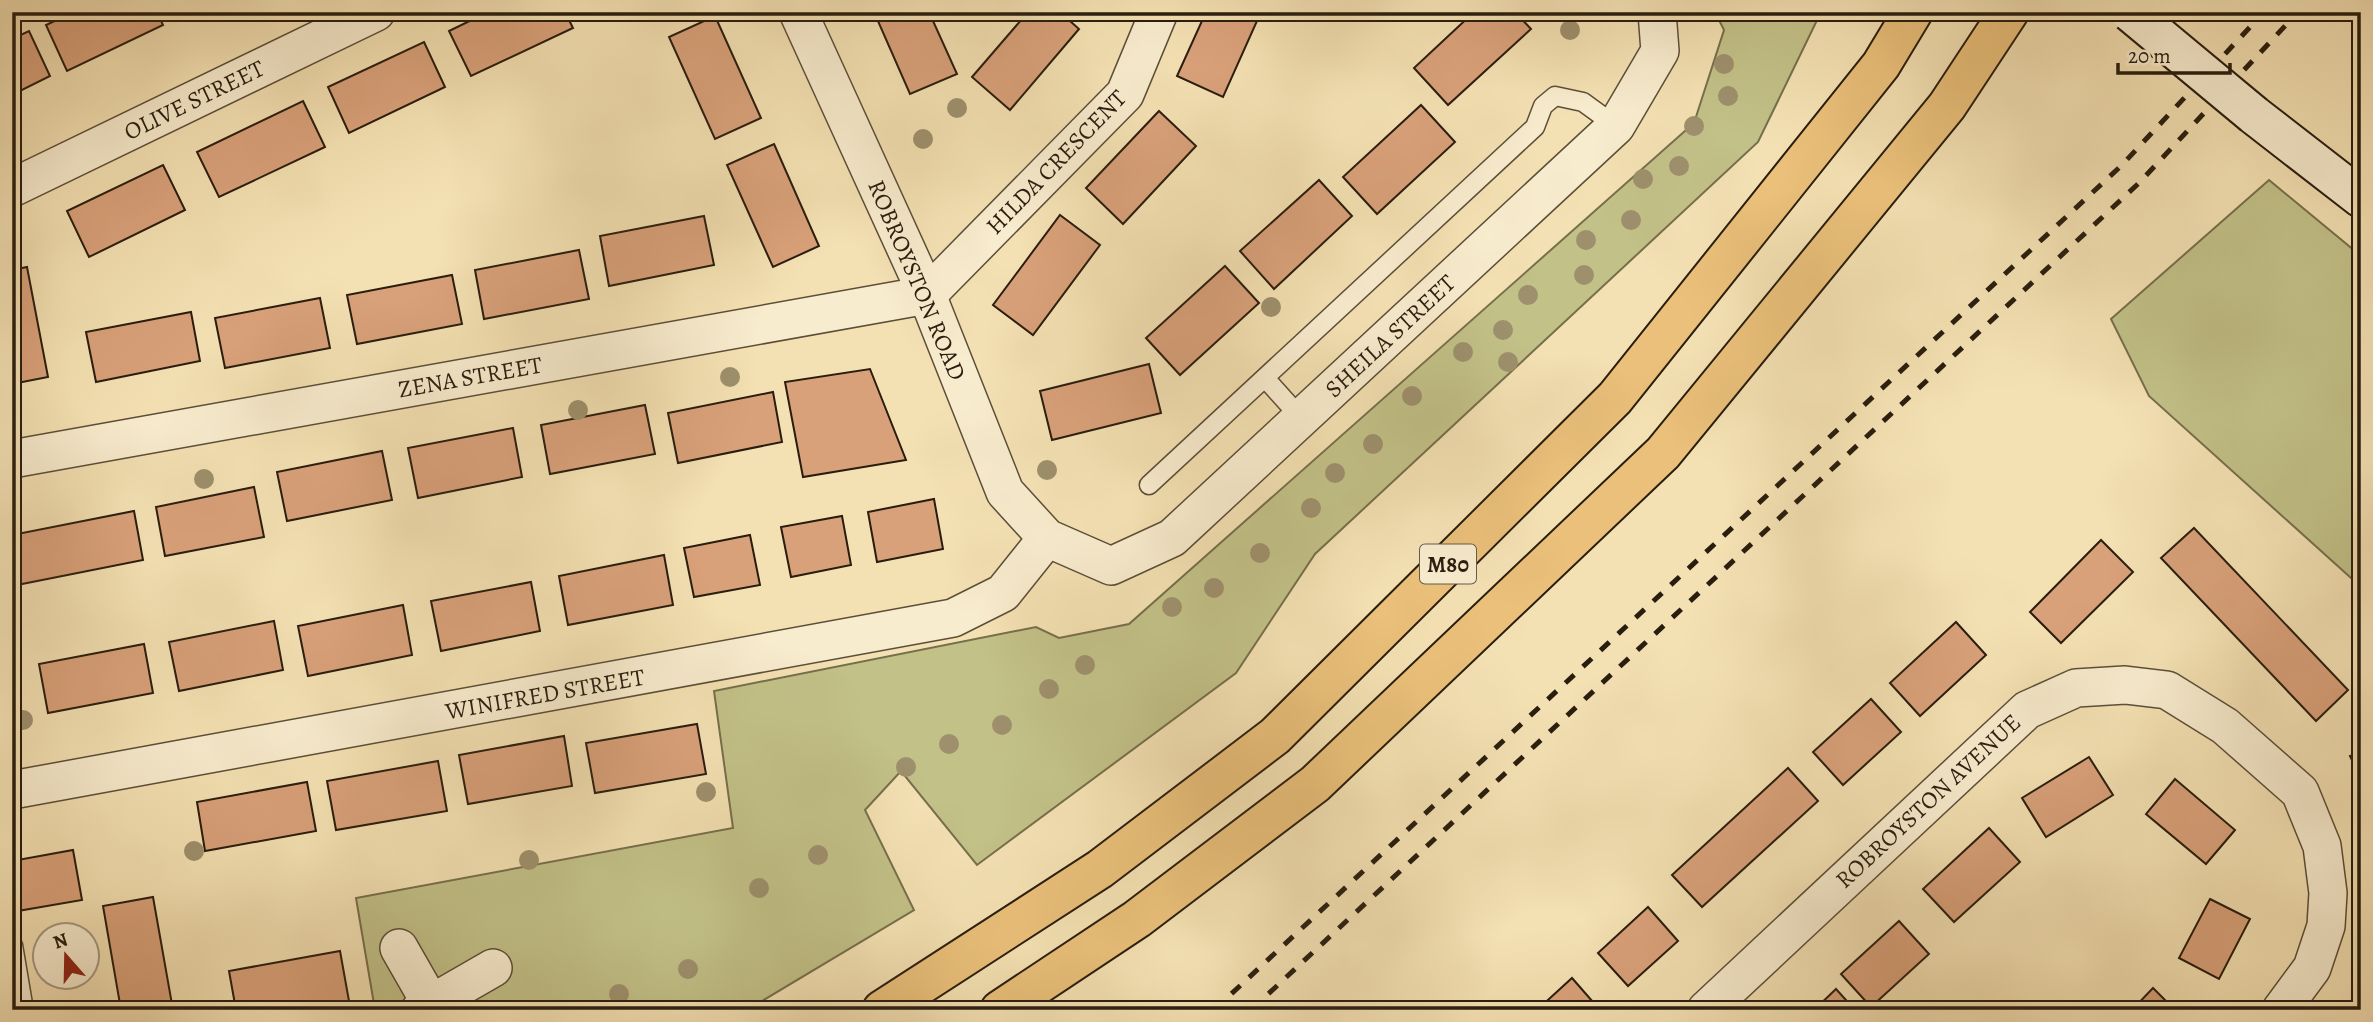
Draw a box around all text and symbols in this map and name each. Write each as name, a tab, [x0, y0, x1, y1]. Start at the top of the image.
scale bar	[2118, 32, 2230, 76]
text: 20 m	[2128, 42, 2171, 70]
street label: OLIVE STREET	[118, 52, 270, 148]
street label: HILDA CRESCENT	[979, 83, 1133, 241]
street label: ROBROYSTON ROAD	[860, 175, 974, 385]
street label: SHEILA STREET	[1318, 267, 1462, 405]
street label: ZENA STREET	[396, 349, 544, 405]
road number: M80	[1420, 544, 1476, 584]
street label: WINIFRED STREET	[442, 661, 647, 727]
street label: ROBROYSTON AVENUE	[1828, 707, 2028, 895]
north arrow	[32, 920, 102, 990]
text: N	[50, 926, 72, 956]

